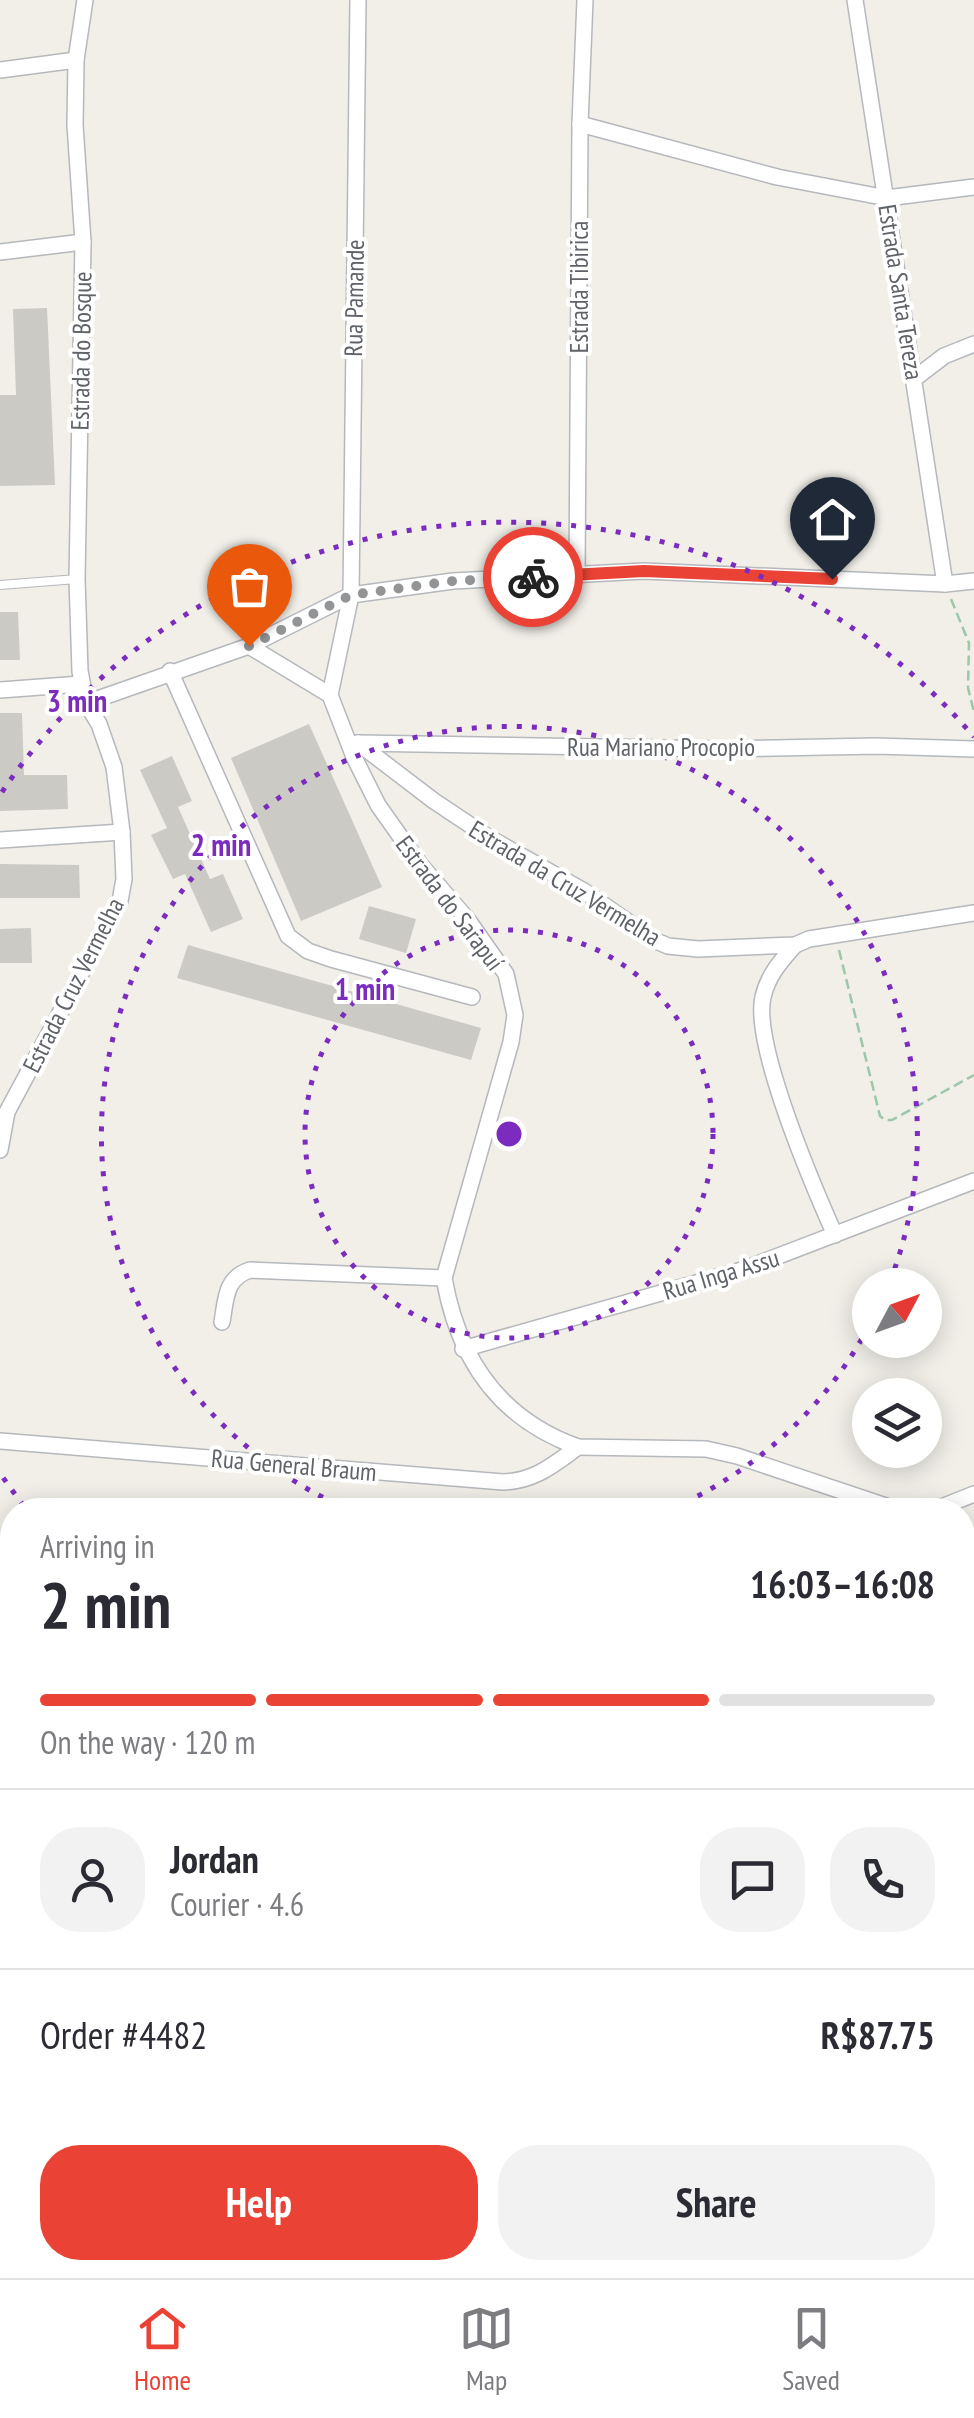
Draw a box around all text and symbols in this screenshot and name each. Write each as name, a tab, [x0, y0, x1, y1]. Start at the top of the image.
street label: Estrada Santa Tereza	[871, 202, 931, 382]
street label: Estrada Tibirica	[563, 221, 595, 353]
street label: Rua Pamande	[337, 239, 371, 357]
street label: Estrada do Bosque	[64, 271, 98, 431]
pin	[790, 477, 875, 580]
icon: home	[805, 492, 860, 547]
courier	[483, 527, 583, 627]
pin	[207, 544, 292, 647]
icon: bike	[506, 550, 561, 605]
icon: bag	[222, 559, 277, 614]
text: 3 min	[47, 681, 107, 720]
street label: Rua Mariano Procopio	[567, 731, 755, 763]
street label: Estrada da Cruz Vermelha	[463, 813, 667, 953]
text: 2 min	[191, 825, 251, 864]
street label: Estrada do Sarapuí	[389, 829, 511, 977]
street label: Estrada Cruz Vermelha	[15, 892, 131, 1078]
text: 1 min	[335, 969, 395, 1008]
centre of rings	[491, 1116, 527, 1152]
street label: Rua Inga Assu	[659, 1241, 783, 1307]
north arrow	[852, 1268, 942, 1358]
map controls	[852, 1268, 942, 1468]
button: layers	[852, 1378, 942, 1468]
street label: Rua General Braum	[210, 1442, 378, 1488]
text: Arriving in	[40, 1525, 155, 1567]
text: 16:03–16:08	[750, 1559, 935, 1608]
text: 2 min	[40, 1562, 171, 1646]
text: On the way · 120 m	[40, 1721, 255, 1763]
button: person	[40, 1827, 145, 1932]
button: chat	[700, 1827, 805, 1932]
button: phone	[830, 1827, 935, 1932]
text: Jordan	[170, 1834, 259, 1883]
text: Courier · 4.6	[170, 1883, 304, 1925]
text: Order #4482	[40, 2010, 207, 2059]
text: R$87.75	[821, 2010, 935, 2059]
button: Help	[40, 2145, 478, 2260]
button: Share	[498, 2145, 935, 2260]
tab: Home	[134, 2301, 191, 2398]
tab: Map	[459, 2301, 514, 2398]
tab: Saved	[782, 2301, 840, 2398]

